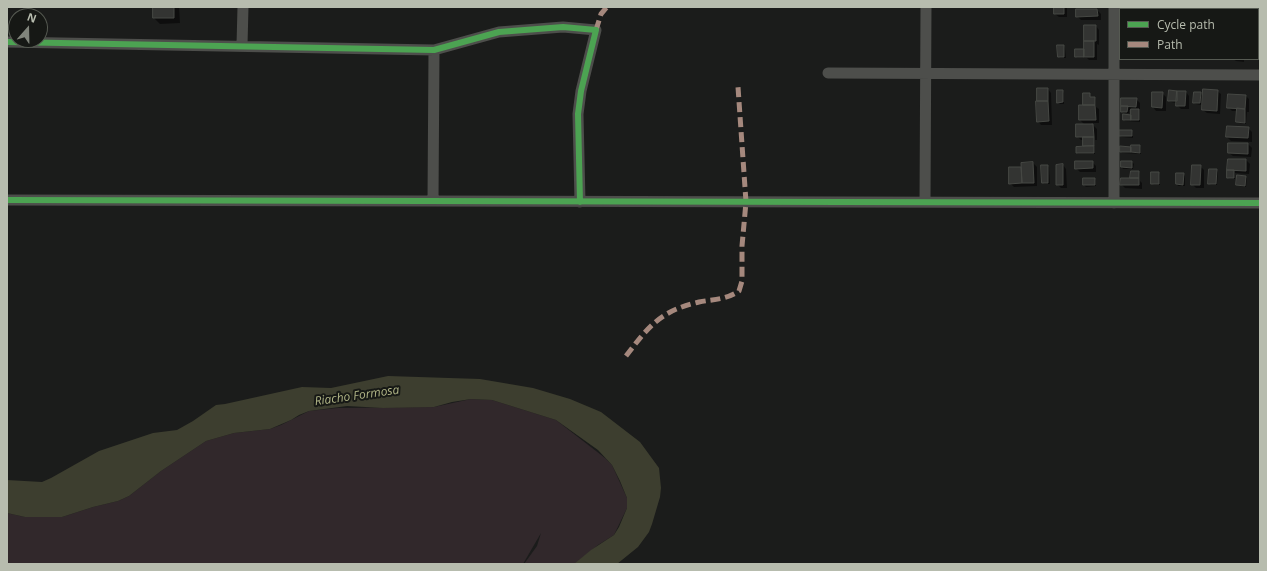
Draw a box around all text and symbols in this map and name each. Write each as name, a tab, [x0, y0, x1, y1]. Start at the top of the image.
north arrow	[8, 8, 48, 48]
legend	[1119, 8, 1259, 60]
text: N	[25, 9, 39, 26]
text: Cycle path	[1157, 16, 1215, 33]
text: Path	[1157, 36, 1183, 53]
water label: Riacho Formosa	[314, 383, 400, 409]

